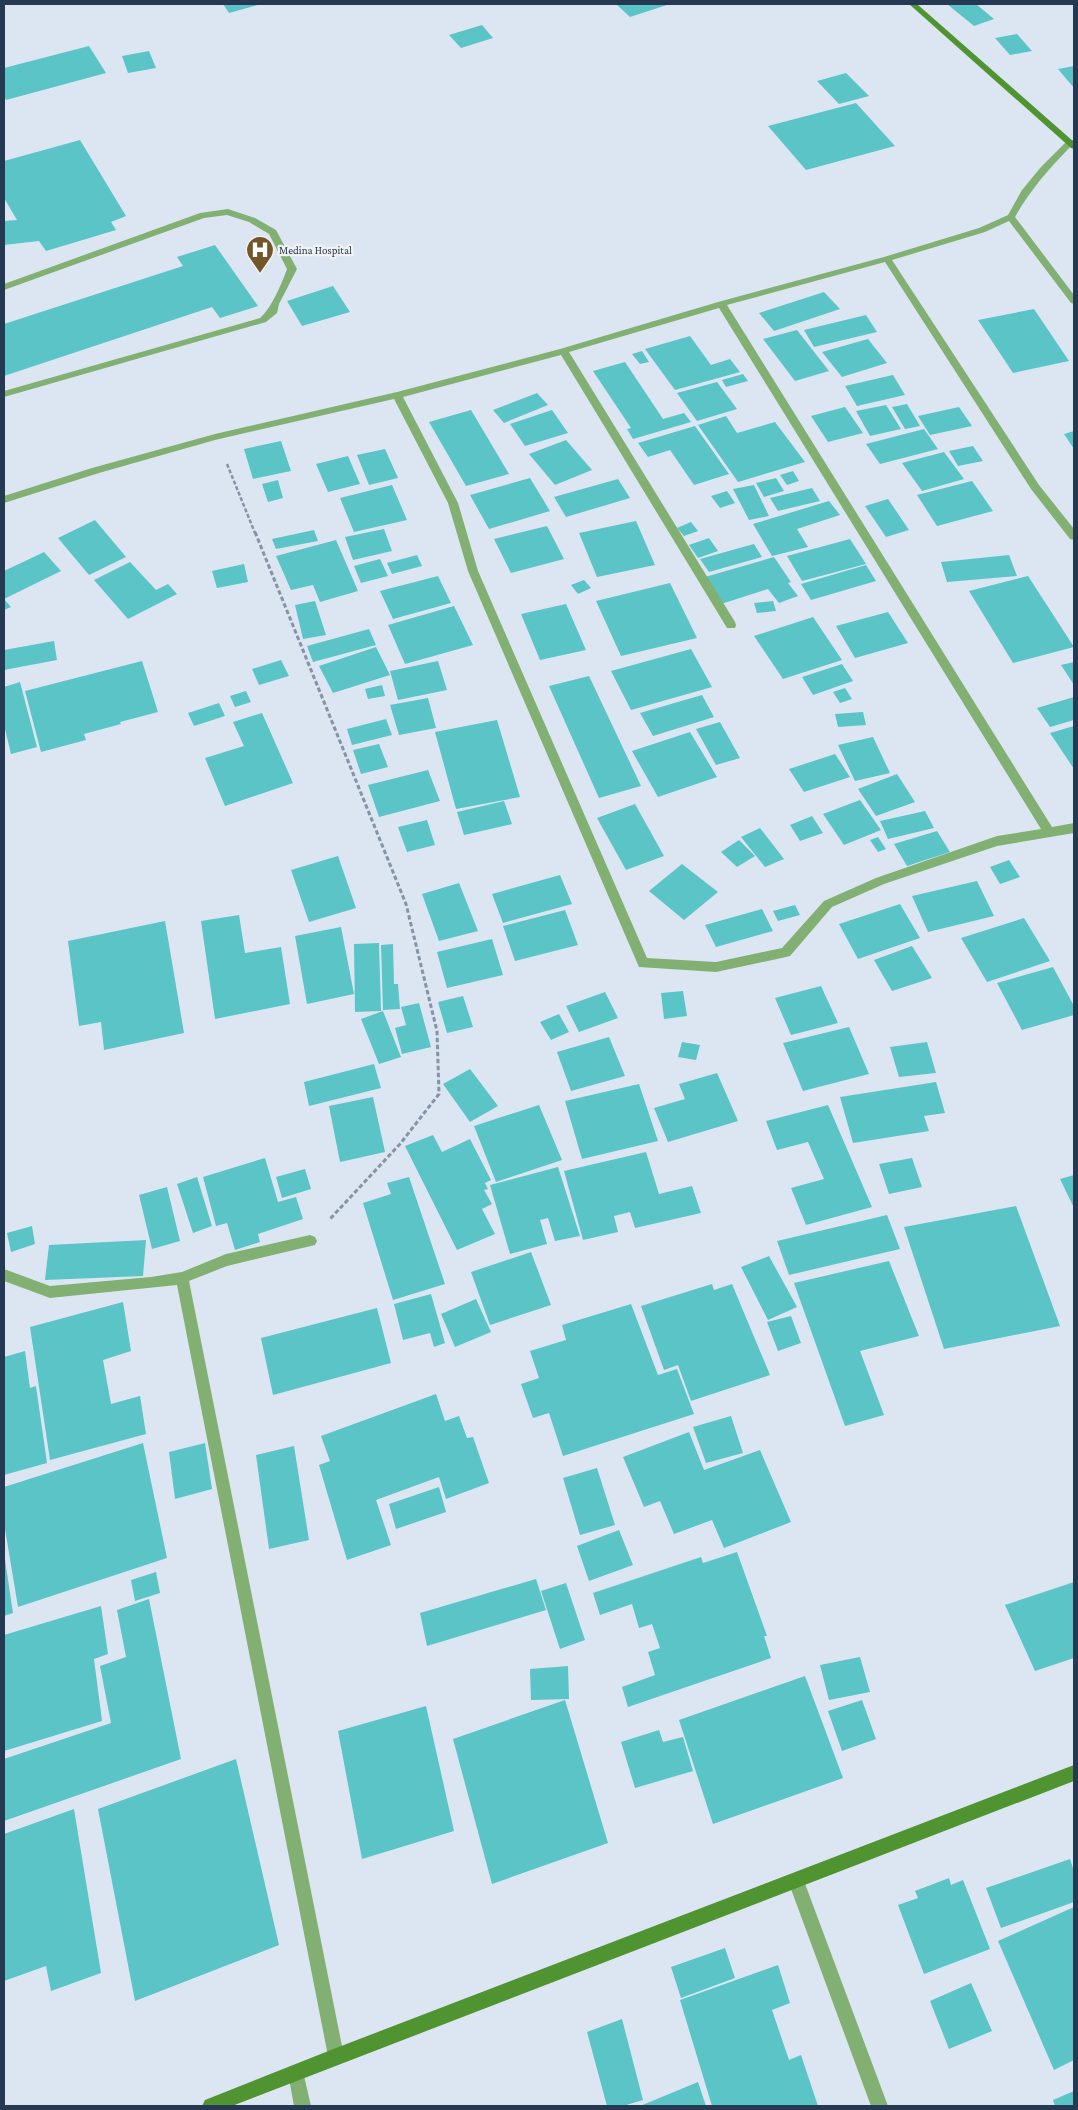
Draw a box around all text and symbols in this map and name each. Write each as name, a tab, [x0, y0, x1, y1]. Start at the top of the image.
hospital icon: Medina Hospital	[245, 235, 275, 274]
place label: Medina Hospital	[279, 244, 352, 257]

